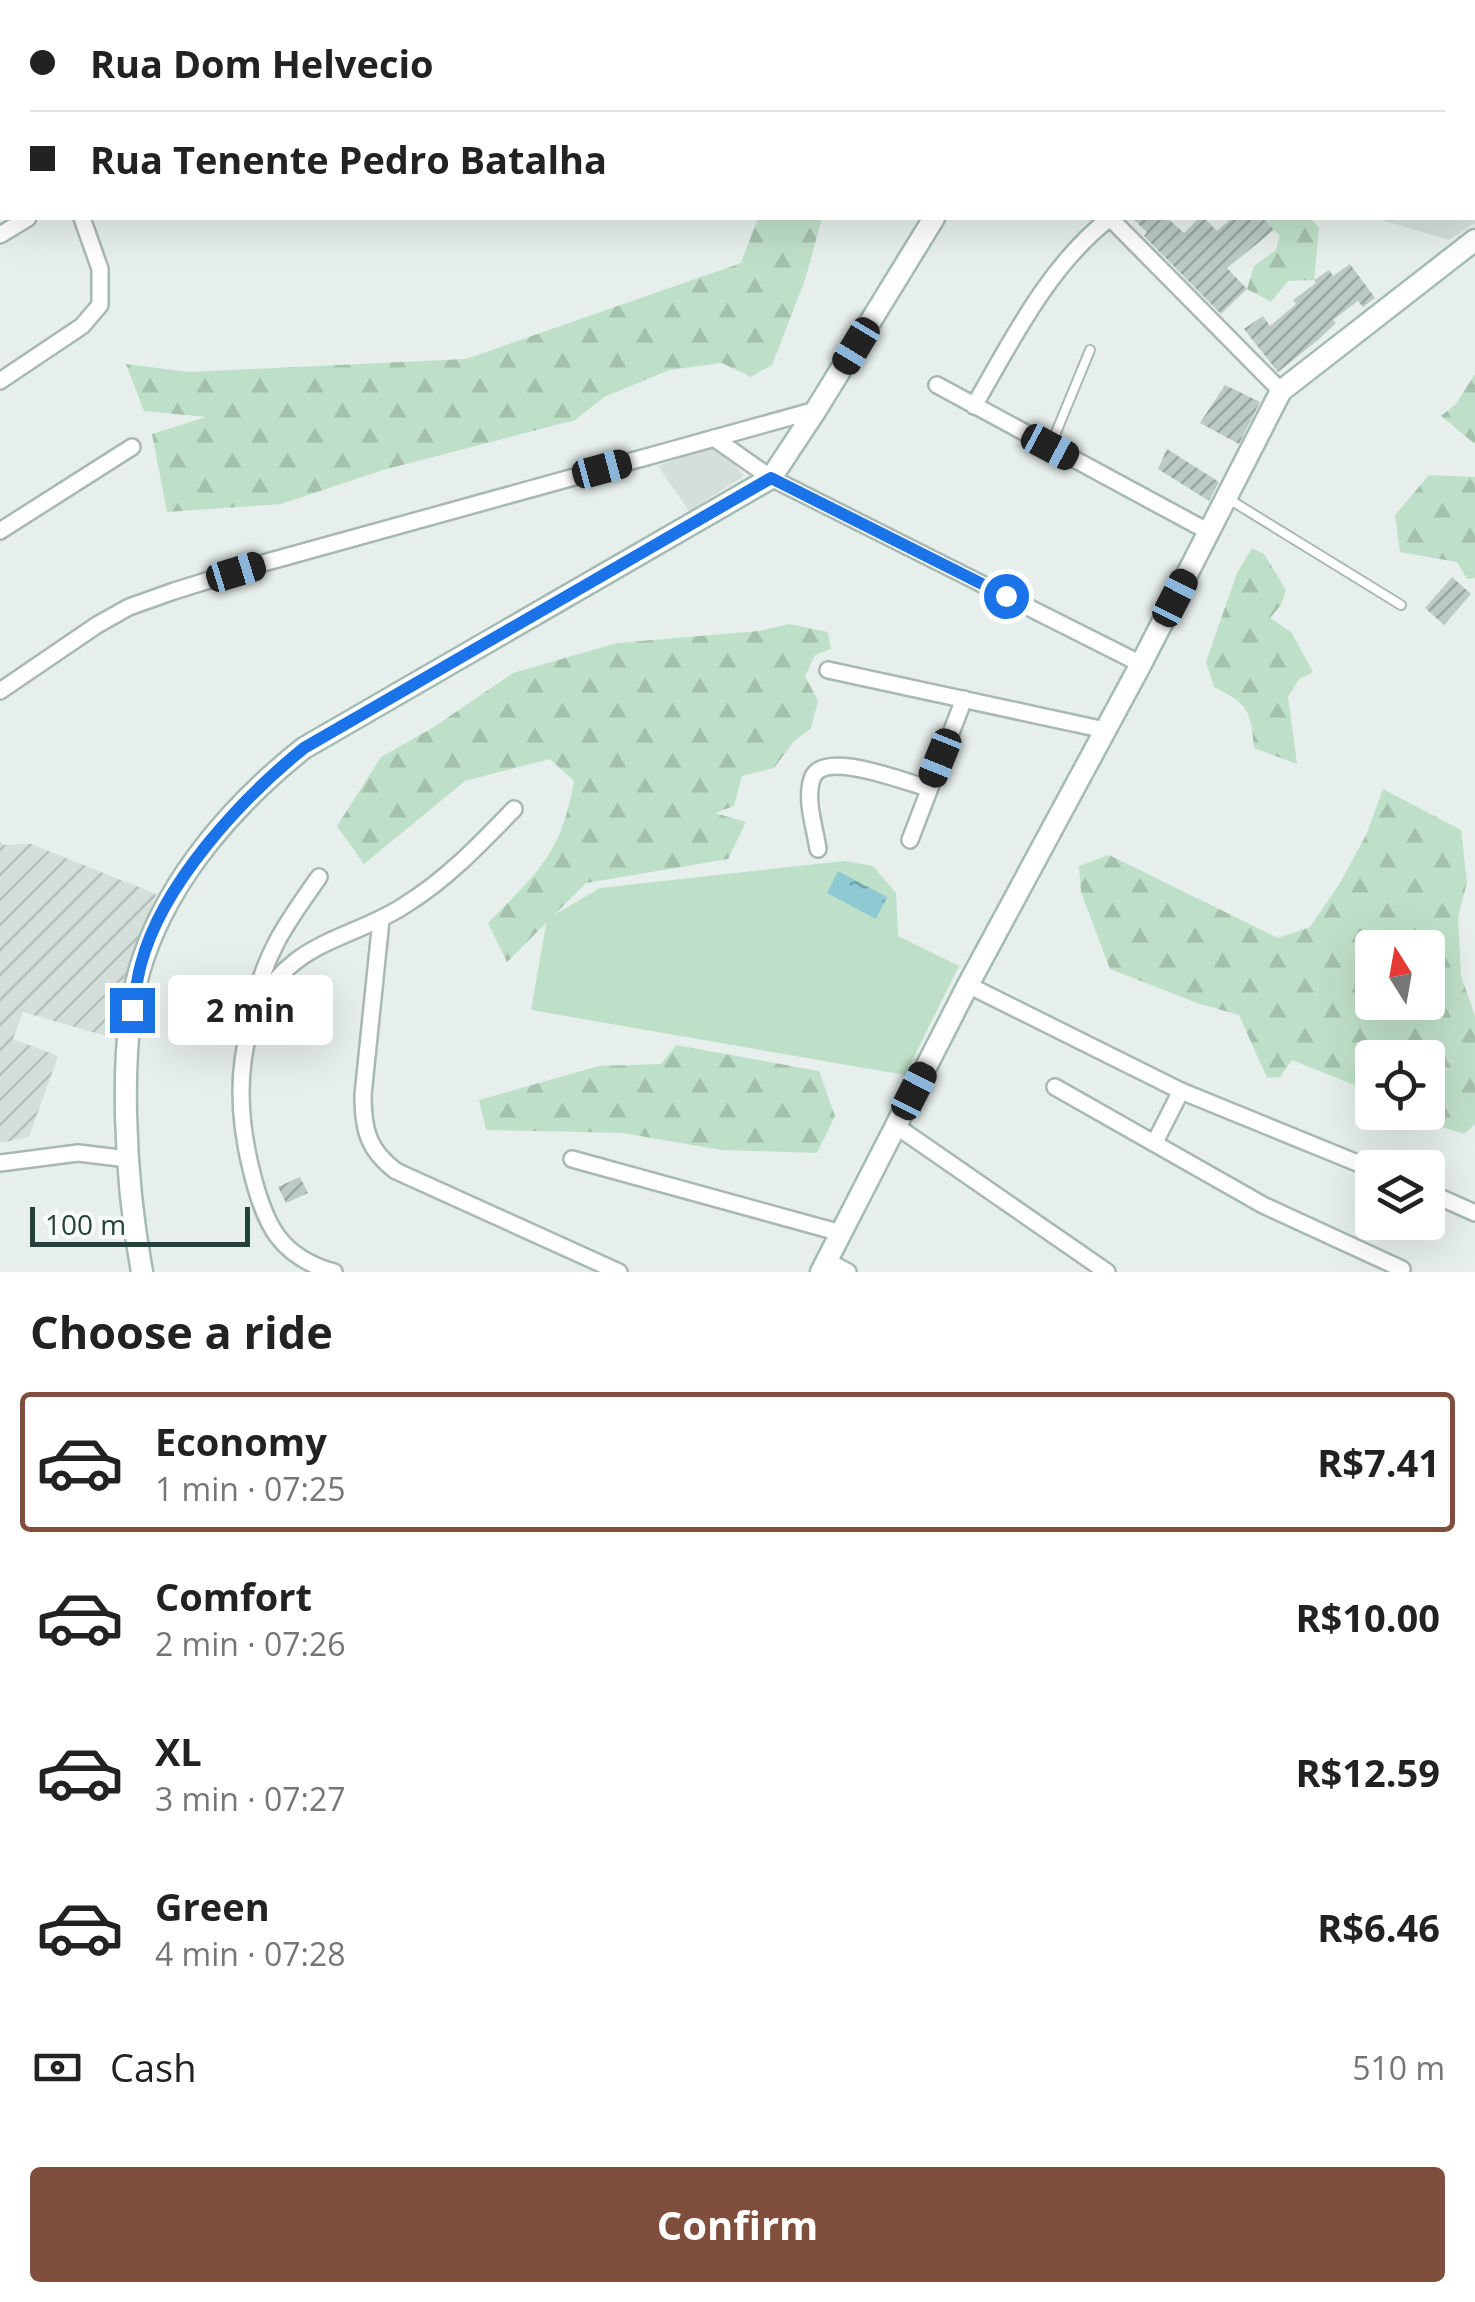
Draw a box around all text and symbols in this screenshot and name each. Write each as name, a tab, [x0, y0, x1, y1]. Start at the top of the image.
text: Rua Dom Helvecio	[90, 37, 434, 89]
text: Rua Tenente Pedro Batalha	[90, 133, 607, 185]
car	[828, 313, 884, 379]
car	[1016, 420, 1084, 474]
car	[569, 447, 635, 491]
car	[203, 549, 269, 595]
car	[1148, 564, 1202, 632]
route start	[984, 574, 1029, 619]
car	[915, 725, 965, 791]
north arrow	[1355, 930, 1445, 1020]
map controls	[1355, 930, 1445, 1240]
callout: 2 min	[167, 975, 332, 1045]
route end	[110, 988, 155, 1033]
text: 2 min	[206, 988, 295, 1031]
button: locate	[1355, 1040, 1445, 1130]
car	[887, 1057, 941, 1125]
button: layers	[1355, 1150, 1445, 1240]
scale bar	[30, 1202, 250, 1246]
text: 100 m	[45, 1205, 126, 1243]
text: Choose a ride	[30, 1301, 333, 1362]
text: Economy	[155, 1415, 327, 1467]
icon: car	[35, 1417, 125, 1507]
text: R$7.41	[1317, 1436, 1440, 1488]
text: 1 min · 07:25	[155, 1467, 346, 1510]
text: Comfort	[155, 1570, 312, 1622]
icon: car	[35, 1572, 125, 1662]
text: R$10.00	[1295, 1591, 1440, 1643]
text: 2 min · 07:26	[155, 1622, 346, 1665]
text: XL	[155, 1725, 202, 1777]
icon: car	[35, 1727, 125, 1817]
text: R$12.59	[1295, 1746, 1440, 1798]
text: 3 min · 07:27	[155, 1777, 346, 1820]
text: Green	[155, 1880, 270, 1932]
icon: car	[35, 1882, 125, 1972]
text: R$6.46	[1317, 1901, 1440, 1953]
text: 4 min · 07:28	[155, 1932, 346, 1975]
icon: cash	[30, 2040, 85, 2095]
text: Cash	[110, 2041, 196, 2093]
text: 510 m	[1352, 2046, 1445, 2089]
button: Confirm	[30, 2167, 1445, 2282]

